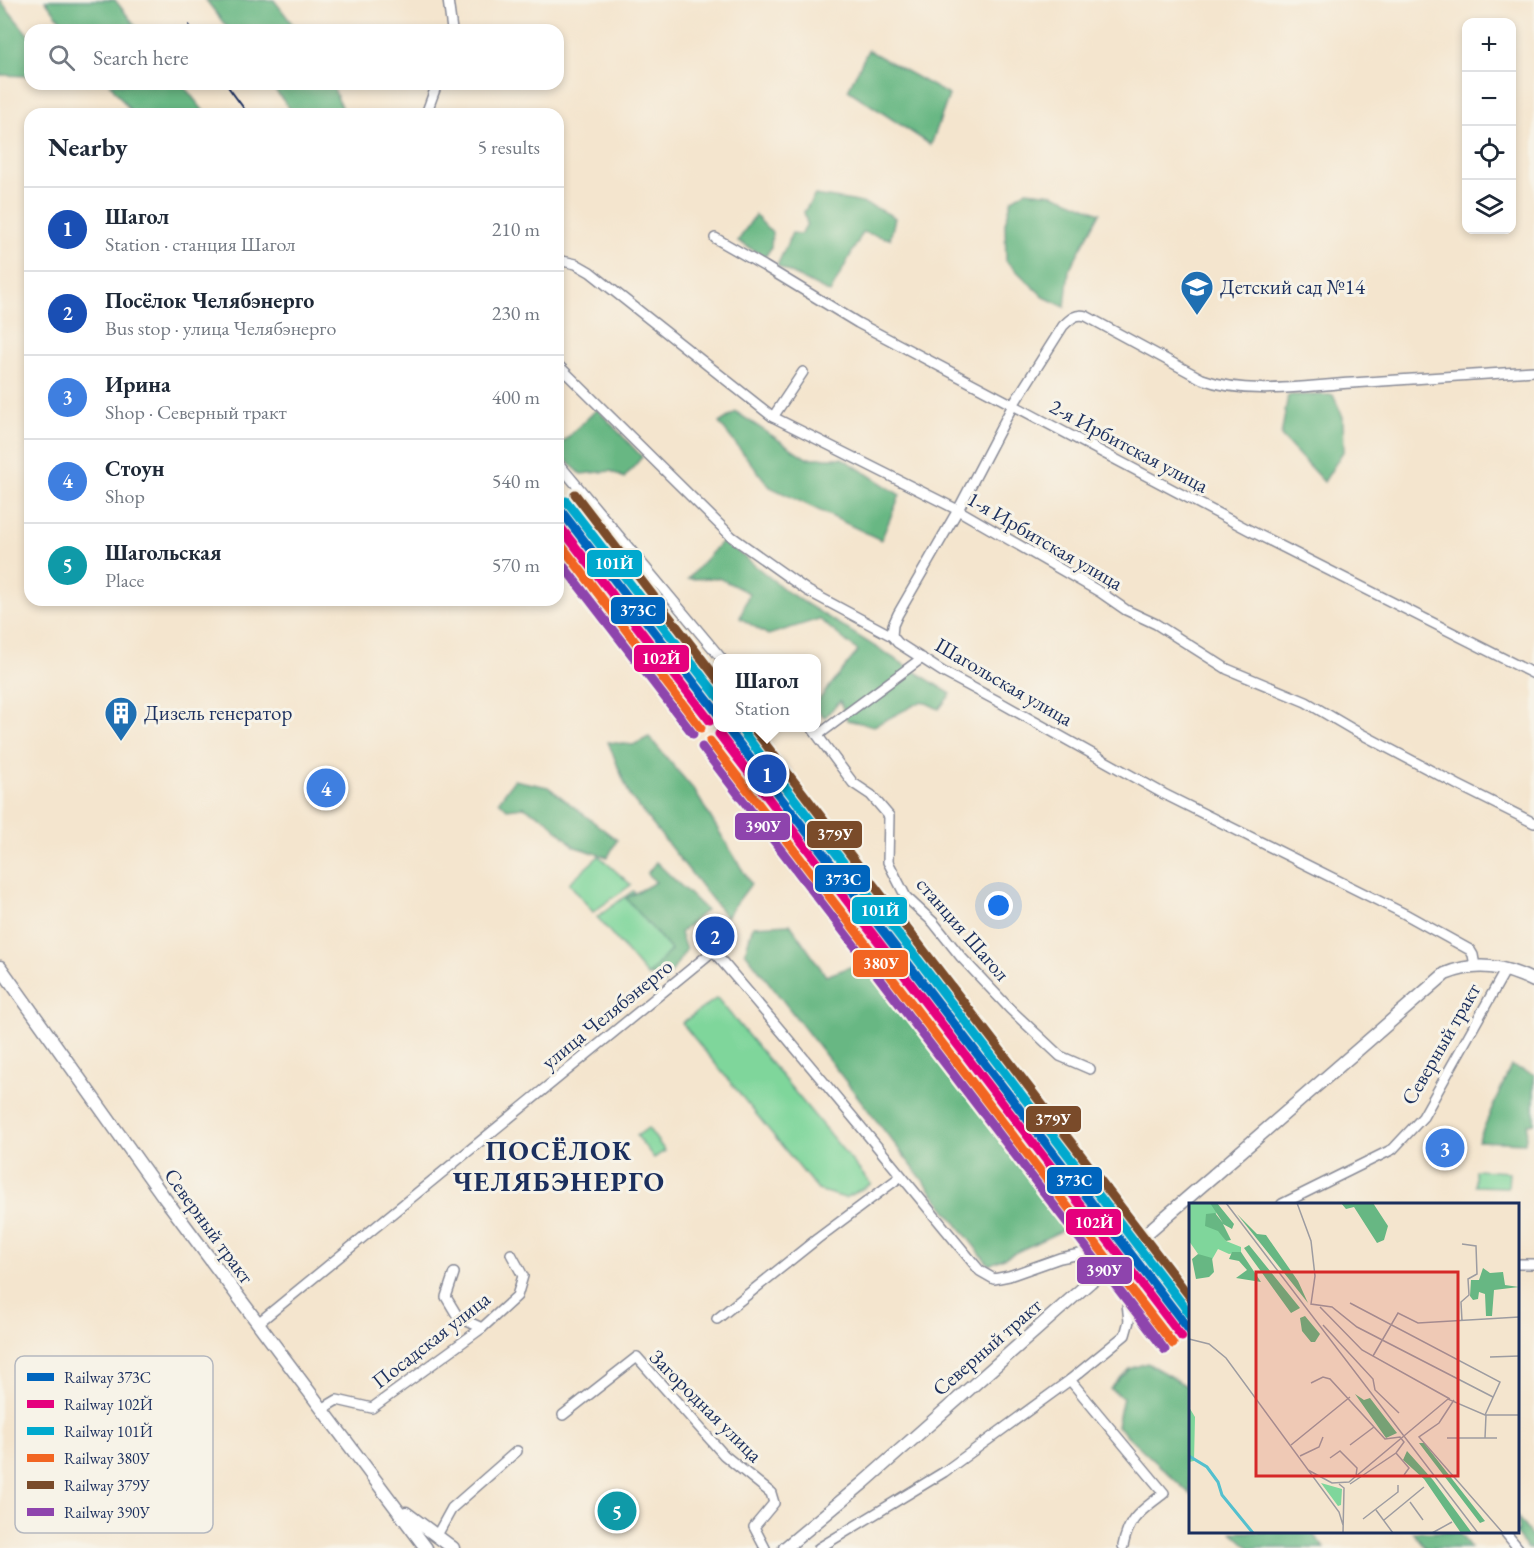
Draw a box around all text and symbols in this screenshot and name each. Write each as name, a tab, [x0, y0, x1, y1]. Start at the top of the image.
map controls	[1462, 18, 1516, 234]
button: +	[1462, 18, 1516, 72]
search box	[24, 24, 564, 90]
icon: search	[45, 41, 78, 74]
text: Search here	[93, 43, 188, 72]
button: −	[1462, 72, 1516, 126]
button: locate	[1462, 126, 1516, 180]
text: Nearby	[48, 130, 128, 164]
text: 5 results	[477, 134, 540, 160]
button: layers	[1462, 180, 1516, 234]
text: Шагол	[105, 202, 169, 231]
text: 1	[62, 216, 73, 242]
text: 210 m	[492, 216, 540, 242]
text: Station · станция Шагол	[105, 231, 295, 257]
school or university icon: Детский сад №14	[1179, 269, 1215, 316]
place label: Детский сад №14	[1220, 273, 1366, 300]
text: Посёлок Челябэнерго	[105, 286, 314, 315]
text: 2	[62, 300, 73, 326]
text: 230 m	[492, 300, 540, 326]
text: Bus stop · улица Челябэнерго	[105, 315, 336, 341]
text: Ирина	[105, 370, 171, 399]
text: 3	[62, 384, 73, 410]
text: 400 m	[492, 384, 540, 410]
street label: 2-я Ирбитская улица	[1045, 392, 1214, 499]
text: Shop · Северный тракт	[105, 399, 287, 425]
text: Стоун	[105, 454, 165, 483]
text: 4	[62, 468, 73, 494]
text: 540 m	[492, 468, 540, 494]
text: Shop	[105, 483, 145, 509]
street label: 1-я Ирбитская улица	[962, 485, 1129, 597]
text: Шагольская	[105, 538, 222, 567]
line badge: 101Й	[586, 549, 643, 578]
text: 5	[62, 552, 73, 578]
text: 570 m	[492, 552, 540, 578]
text: 101Й	[595, 553, 633, 574]
text: Place	[105, 567, 144, 593]
line badge: 373C	[610, 596, 666, 625]
text: 373C	[620, 600, 656, 621]
street label: Шагольская улица	[930, 631, 1079, 732]
line badge: 102Й	[633, 644, 690, 673]
text: 102Й	[642, 648, 680, 669]
popup	[713, 654, 821, 732]
text: Шагол	[735, 666, 799, 695]
building icon: Дизель генератор	[103, 695, 139, 742]
text: Station	[735, 695, 790, 721]
place label: Дизель генератор	[144, 699, 293, 726]
pin: 1	[748, 752, 786, 796]
pin: 4	[306, 766, 346, 810]
line badge: 390У	[734, 812, 791, 841]
text: 390У	[745, 816, 781, 837]
line badge: 379У	[806, 820, 863, 849]
text: 379У	[817, 824, 853, 845]
line badge: 373C	[814, 864, 871, 893]
text: 373C	[825, 869, 861, 890]
street label: станция Шагол	[911, 871, 1016, 986]
your location	[984, 891, 1013, 920]
line badge: 101Й	[851, 896, 908, 925]
text: 101Й	[861, 900, 899, 921]
pin: 2	[696, 914, 734, 958]
line badge: 380У	[852, 949, 909, 978]
street label: улица Челябэнерго	[536, 952, 678, 1075]
text: 380У	[863, 953, 899, 974]
street label: Северный тракт	[1395, 978, 1487, 1110]
line badge: 379У	[1025, 1105, 1082, 1133]
text: 379У	[1035, 1109, 1071, 1130]
pin: 3	[1426, 1126, 1464, 1170]
district label: ПОСЁЛОК ЧЕЛЯБЭНЕРГО	[452, 1133, 666, 1199]
street label: Северный тракт	[158, 1163, 261, 1289]
line badge: 373C	[1046, 1166, 1103, 1195]
text: 373C	[1056, 1170, 1092, 1191]
inset map	[1189, 1203, 1519, 1533]
line badge: 102Й	[1065, 1208, 1122, 1236]
text: 102Й	[1075, 1212, 1113, 1233]
line badge: 390У	[1076, 1256, 1133, 1285]
text: 390У	[1086, 1260, 1122, 1281]
street label: Посадская улица	[366, 1285, 496, 1394]
street label: Северный тракт	[926, 1291, 1047, 1402]
street label: Загородная улица	[644, 1343, 769, 1468]
legend	[15, 1356, 213, 1533]
text: Railway 373C	[64, 1367, 151, 1388]
text: Railway 102Й	[64, 1394, 153, 1415]
text: Railway 101Й	[64, 1421, 153, 1442]
text: Railway 380У	[64, 1448, 151, 1469]
text: Railway 379У	[64, 1475, 151, 1496]
pin: 5	[598, 1488, 636, 1534]
text: Railway 390У	[64, 1502, 151, 1523]

